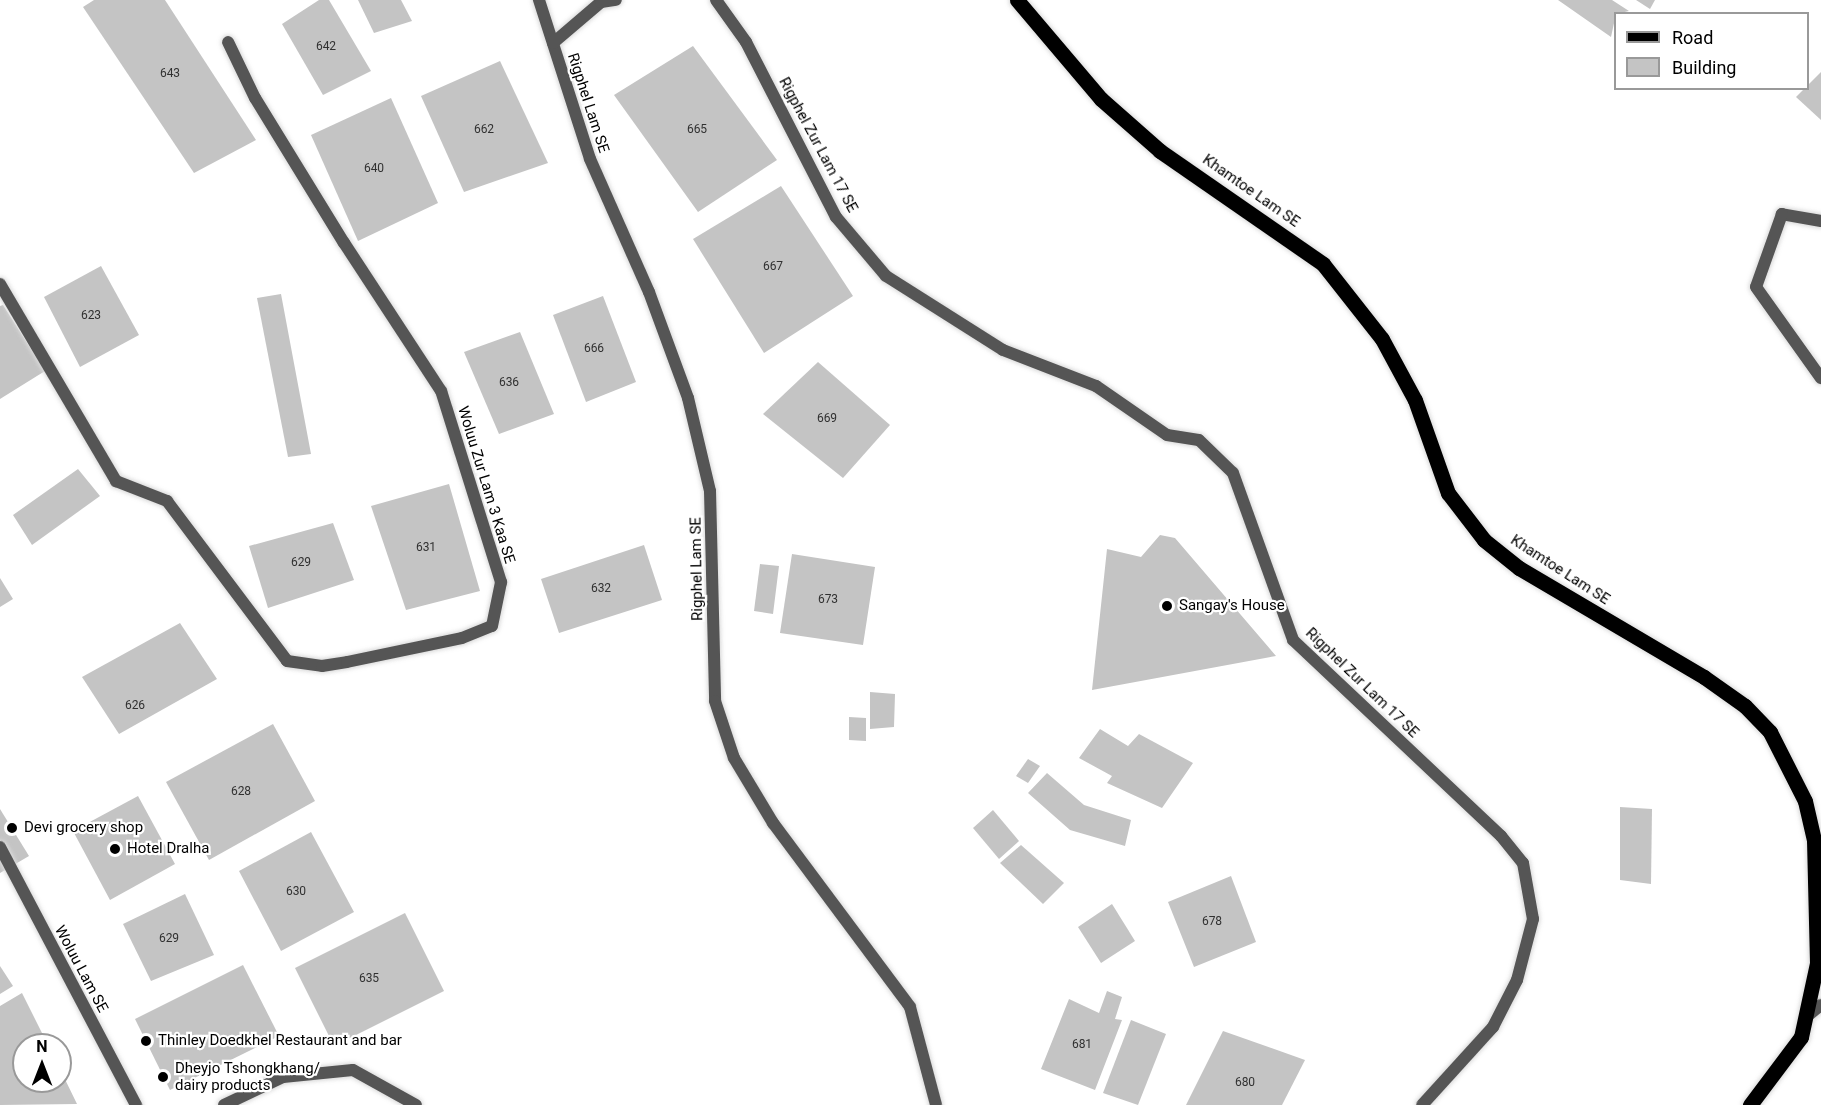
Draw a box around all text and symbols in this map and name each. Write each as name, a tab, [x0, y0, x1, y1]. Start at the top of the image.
legend	[1614, 12, 1809, 90]
text: Road	[1672, 27, 1713, 48]
house number: 642	[316, 40, 336, 54]
street label: Rigphel Lam SE	[563, 51, 613, 155]
text: Building	[1672, 57, 1736, 78]
house number: 643	[160, 67, 180, 81]
street label: Rigphel Zur Lam 17 SE	[775, 74, 861, 216]
house number: 662	[474, 123, 494, 137]
house number: 665	[687, 123, 707, 137]
street label: Khamtoe Lam SE	[1199, 151, 1303, 231]
house number: 640	[364, 162, 384, 176]
house number: 667	[763, 260, 783, 274]
house number: 623	[81, 309, 101, 323]
house number: 666	[584, 342, 604, 356]
house number: 636	[499, 376, 519, 390]
street label: Woluu Zur Lam 3 Kaa SE	[453, 404, 519, 566]
house number: 669	[817, 412, 837, 426]
street label: Rigphel Lam SE	[687, 517, 707, 621]
street label: Khamtoe Lam SE	[1507, 531, 1613, 609]
house number: 631	[416, 541, 436, 555]
house number: 629	[291, 556, 311, 570]
house number: 632	[591, 582, 611, 596]
house number: 673	[818, 593, 838, 607]
place label: Sangay's House	[1179, 597, 1285, 615]
marker: Sangay's House	[1160, 599, 1174, 613]
street label: Rigphel Zur Lam 17 SE	[1302, 624, 1422, 742]
house number: 626	[125, 699, 145, 713]
house number: 628	[231, 785, 251, 799]
place label: Devi grocery shop	[24, 819, 143, 837]
marker: Devi grocery shop	[5, 821, 19, 835]
place label: Hotel Dralha	[127, 840, 209, 858]
marker: Hotel Dralha	[108, 842, 122, 856]
house number: 630	[286, 885, 306, 899]
house number: 678	[1202, 915, 1222, 929]
street label: Woluu Lam SE	[50, 922, 112, 1016]
house number: 629	[159, 932, 179, 946]
house number: 635	[359, 972, 379, 986]
place label: Thinley Doedkhel Restaurant and bar	[158, 1032, 402, 1050]
north arrow	[12, 1033, 72, 1093]
marker: Thinley Doedkhel Restaurant and bar	[139, 1034, 153, 1048]
text: N	[36, 1037, 48, 1056]
house number: 681	[1072, 1038, 1092, 1052]
place label: Dheyjo Tshongkhang/ dairy products	[175, 1059, 320, 1094]
marker: Dheyjo Tshongkhang/ dairy products	[156, 1070, 170, 1084]
house number: 680	[1235, 1076, 1255, 1090]

